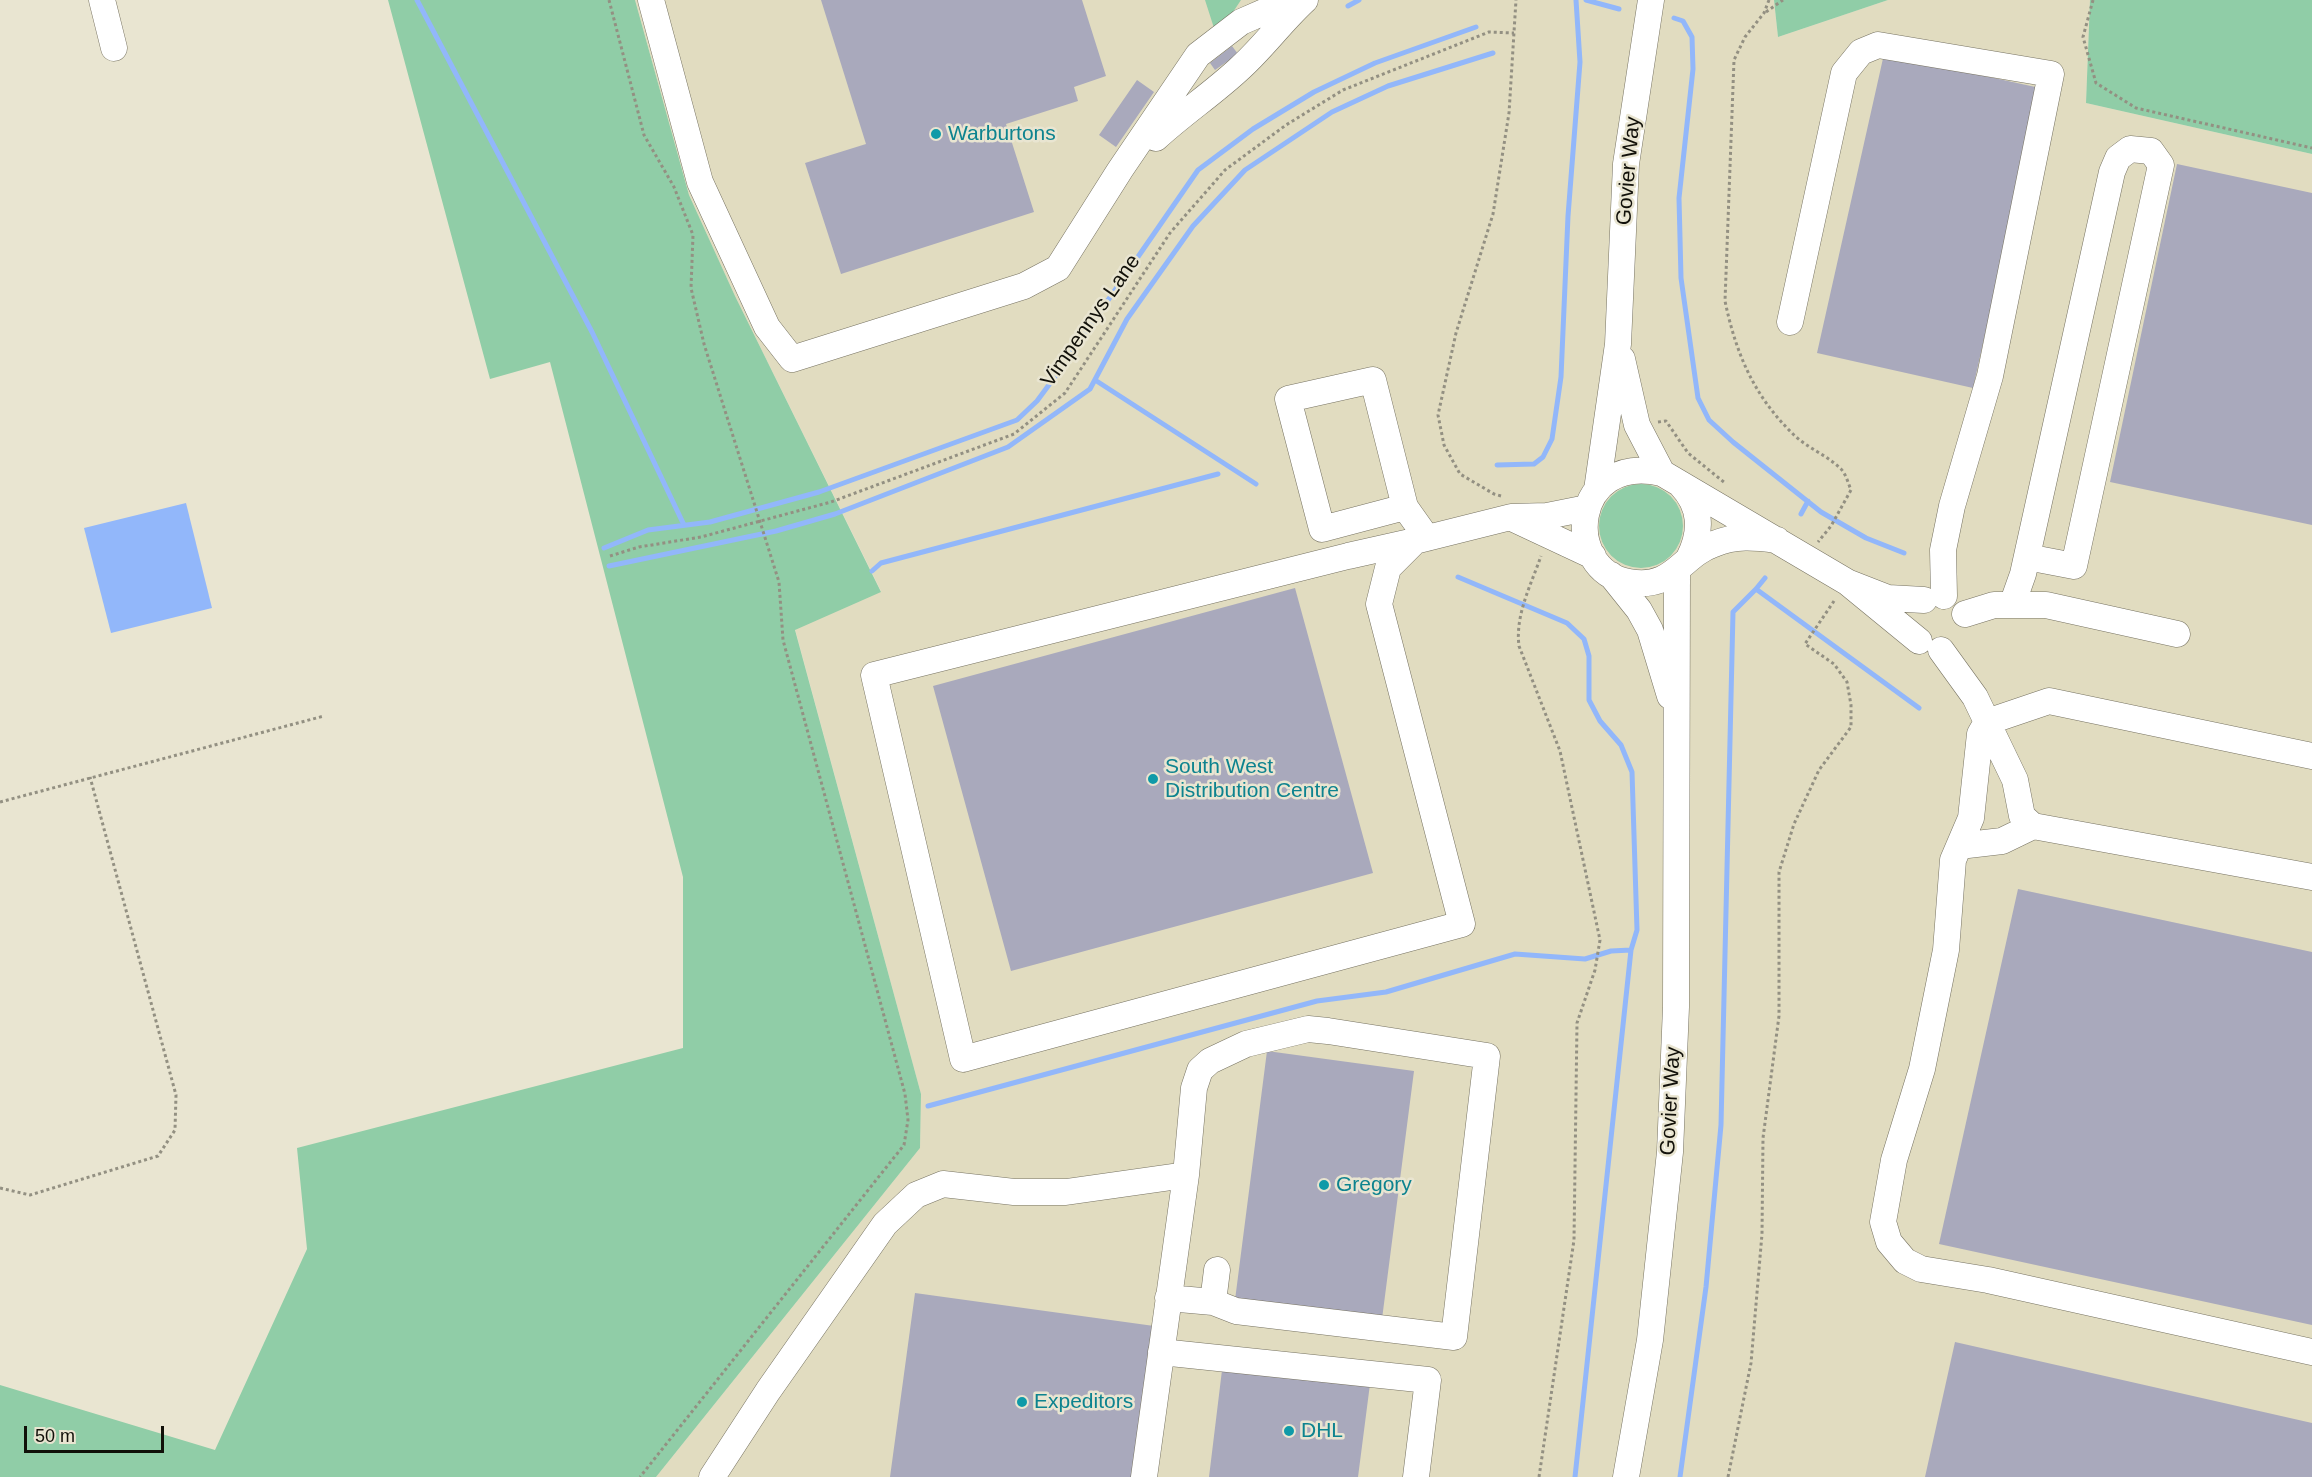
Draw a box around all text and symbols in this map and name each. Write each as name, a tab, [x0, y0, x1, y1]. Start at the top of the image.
street label: Govier Way	[1612, 116, 1646, 226]
place label: Warburtons	[948, 121, 1056, 147]
marker: Warburtons	[929, 127, 943, 141]
street label: Vimpennys Lane	[1036, 250, 1146, 392]
place label: South West Distribution Centre	[1165, 754, 1339, 804]
marker: South West Distribution Centre	[1146, 772, 1160, 786]
street label: Govier Way	[1656, 1046, 1686, 1156]
place label: Gregory	[1336, 1172, 1412, 1198]
marker: Gregory	[1317, 1178, 1331, 1192]
place label: Expeditors	[1034, 1389, 1133, 1415]
marker: Expeditors	[1015, 1395, 1029, 1409]
scale bar	[27, 1414, 166, 1452]
place label: DHL	[1301, 1418, 1343, 1444]
marker: DHL	[1282, 1424, 1296, 1438]
text: 50 m	[35, 1426, 75, 1446]

